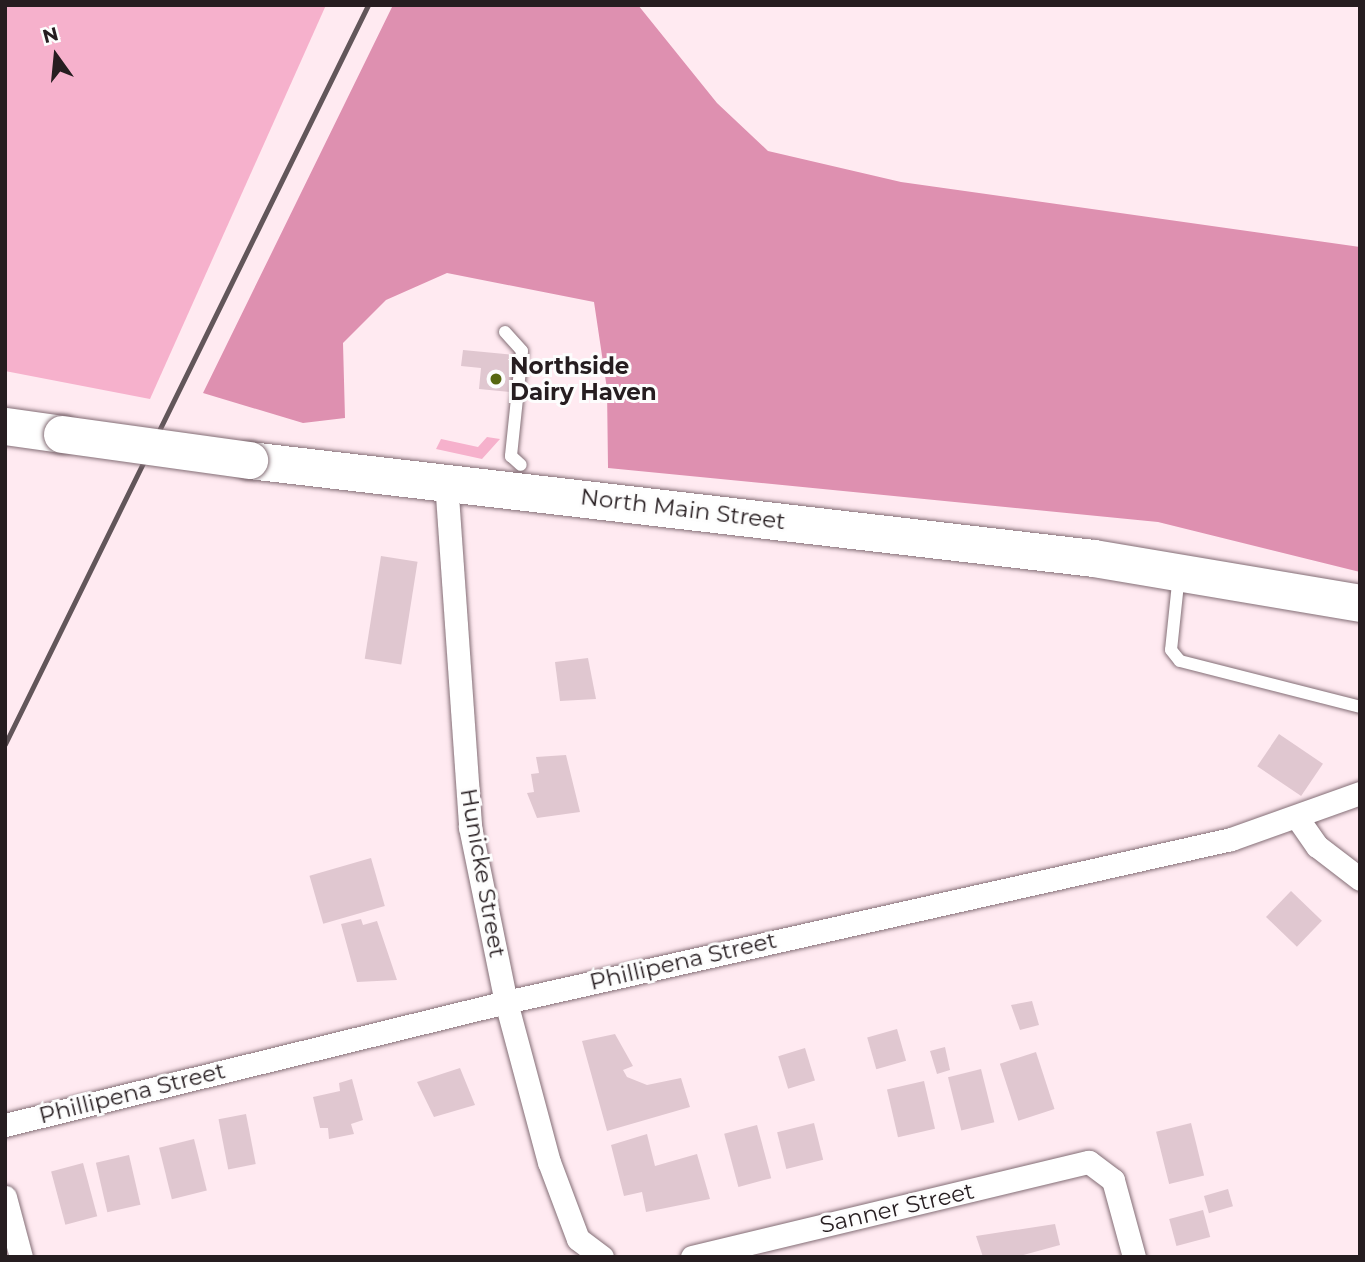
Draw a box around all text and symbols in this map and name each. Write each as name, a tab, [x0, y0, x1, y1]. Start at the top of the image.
north arrow	[21, 21, 91, 91]
text: N	[40, 22, 61, 48]
place label: Northside Dairy Haven	[510, 352, 657, 406]
marker: Northside Dairy Haven	[488, 371, 504, 387]
street label: North Main Street	[579, 483, 787, 535]
street label: Hunicke Street	[455, 786, 511, 960]
street label: Phillipena Street	[587, 926, 779, 996]
street label: Phillipena Street	[36, 1057, 228, 1129]
street label: Sanner Street	[817, 1177, 977, 1239]

